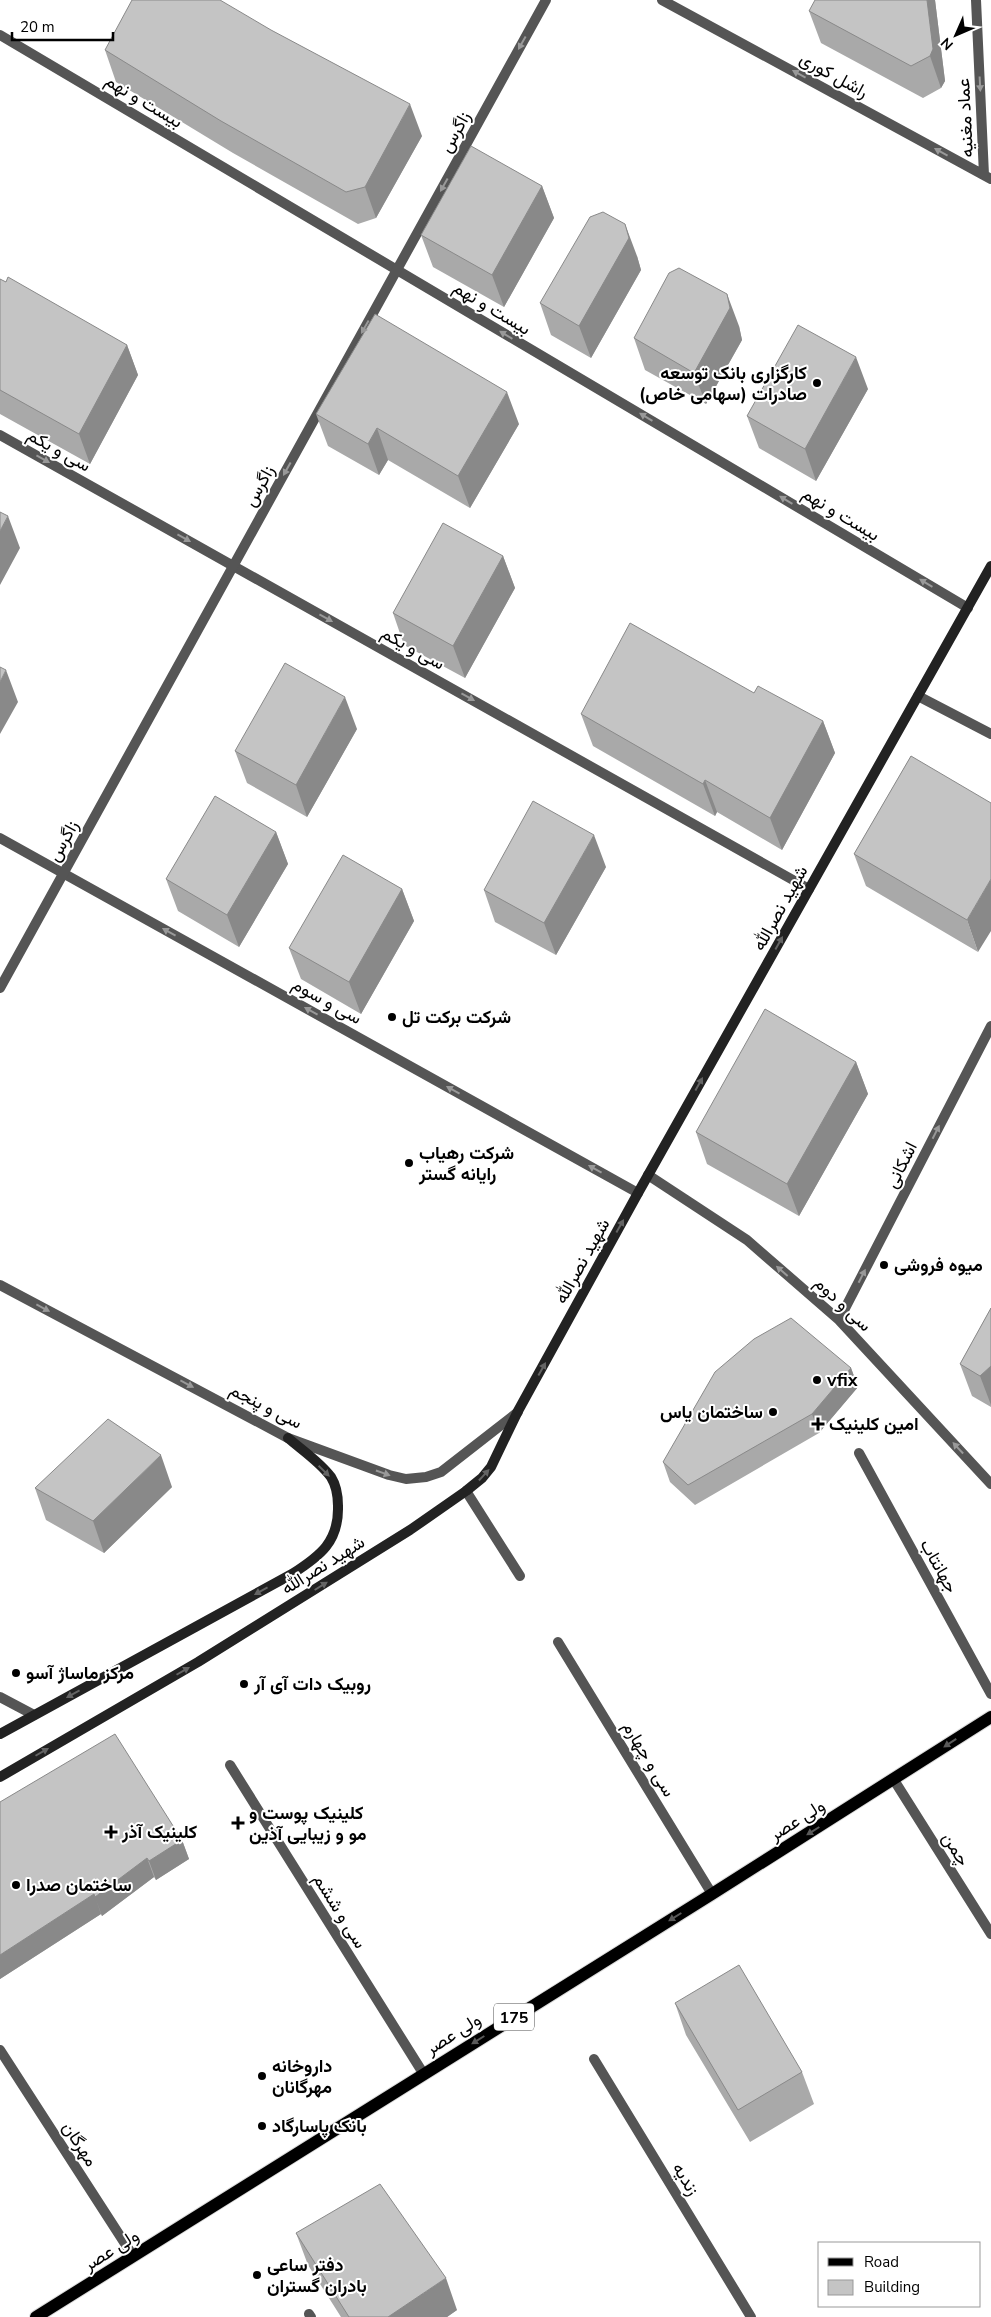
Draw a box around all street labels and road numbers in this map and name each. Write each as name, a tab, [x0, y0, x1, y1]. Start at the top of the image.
street label: راشل کوری	[795, 46, 873, 104]
street label: بیست و نهم	[101, 68, 187, 134]
street label: عماد مغنیه	[951, 78, 979, 158]
street label: زاگرس	[434, 107, 476, 157]
street label: بیست و نهم	[449, 275, 535, 341]
street label: سی و یکم	[23, 423, 95, 477]
street label: زاگرس	[238, 461, 280, 511]
street label: بیست و نهم	[798, 481, 884, 547]
street label: سی و یکم	[377, 621, 449, 675]
street label: زاگرس	[42, 816, 84, 866]
street label: شهید نصرالله	[747, 861, 813, 955]
street label: سی و سوم	[288, 972, 366, 1030]
street label: اشکانی	[879, 1138, 923, 1192]
street label: شهید نصرالله	[549, 1214, 615, 1308]
street label: سی و دوم	[809, 1271, 877, 1337]
street label: سی و پنجم	[226, 1377, 306, 1435]
street label: شهید نصرالله	[277, 1530, 369, 1600]
street label: جهانتاب	[914, 1535, 964, 1597]
street label: سی و چهارم	[617, 1717, 681, 1801]
street label: ولی عصر	[764, 1794, 829, 1847]
street label: چمن	[937, 1828, 975, 1870]
street label: سی و ششم	[308, 1869, 372, 1953]
road number: 175	[494, 2004, 534, 2030]
street label: ولی عصر	[420, 2008, 485, 2061]
street label: مهرگان	[57, 2117, 103, 2171]
street label: زندیه	[667, 2158, 705, 2200]
street label: ولی عصر	[78, 2224, 143, 2277]

